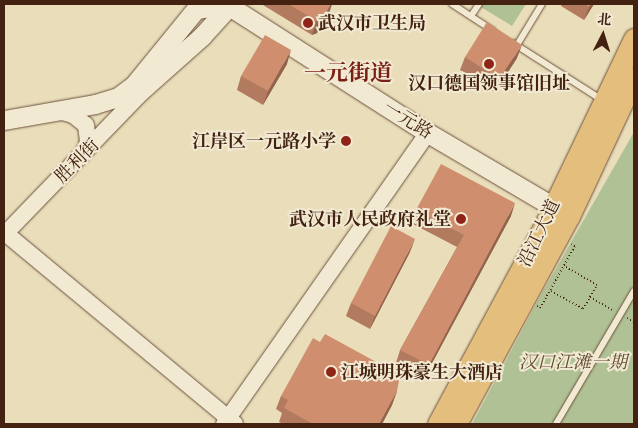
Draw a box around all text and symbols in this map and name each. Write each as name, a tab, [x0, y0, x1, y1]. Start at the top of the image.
text: 北	[597, 9, 612, 30]
north arrow	[578, 10, 628, 60]
place label: 武汉市卫生局	[318, 12, 426, 34]
marker: 武汉市卫生局	[302, 17, 314, 29]
marker: 汉口德国领事馆旧址	[483, 58, 495, 70]
district label: 一元街道	[304, 61, 392, 87]
place label: 汉口德国领事馆旧址	[408, 72, 570, 94]
street label: 一元路	[379, 97, 437, 143]
place label: 江岸区一元路小学	[192, 130, 336, 152]
street label: 胜利街	[50, 134, 104, 188]
marker: 江岸区一元路小学	[340, 135, 352, 147]
street label: 沿江大道	[514, 196, 564, 270]
place label: 武汉市人民政府礼堂	[289, 208, 451, 230]
marker: 武汉市人民政府礼堂	[455, 213, 467, 225]
park label: 汉口江滩一期	[519, 351, 627, 373]
place label: 江城明珠豪生大酒店	[341, 361, 503, 383]
marker: 江城明珠豪生大酒店	[325, 366, 337, 378]

